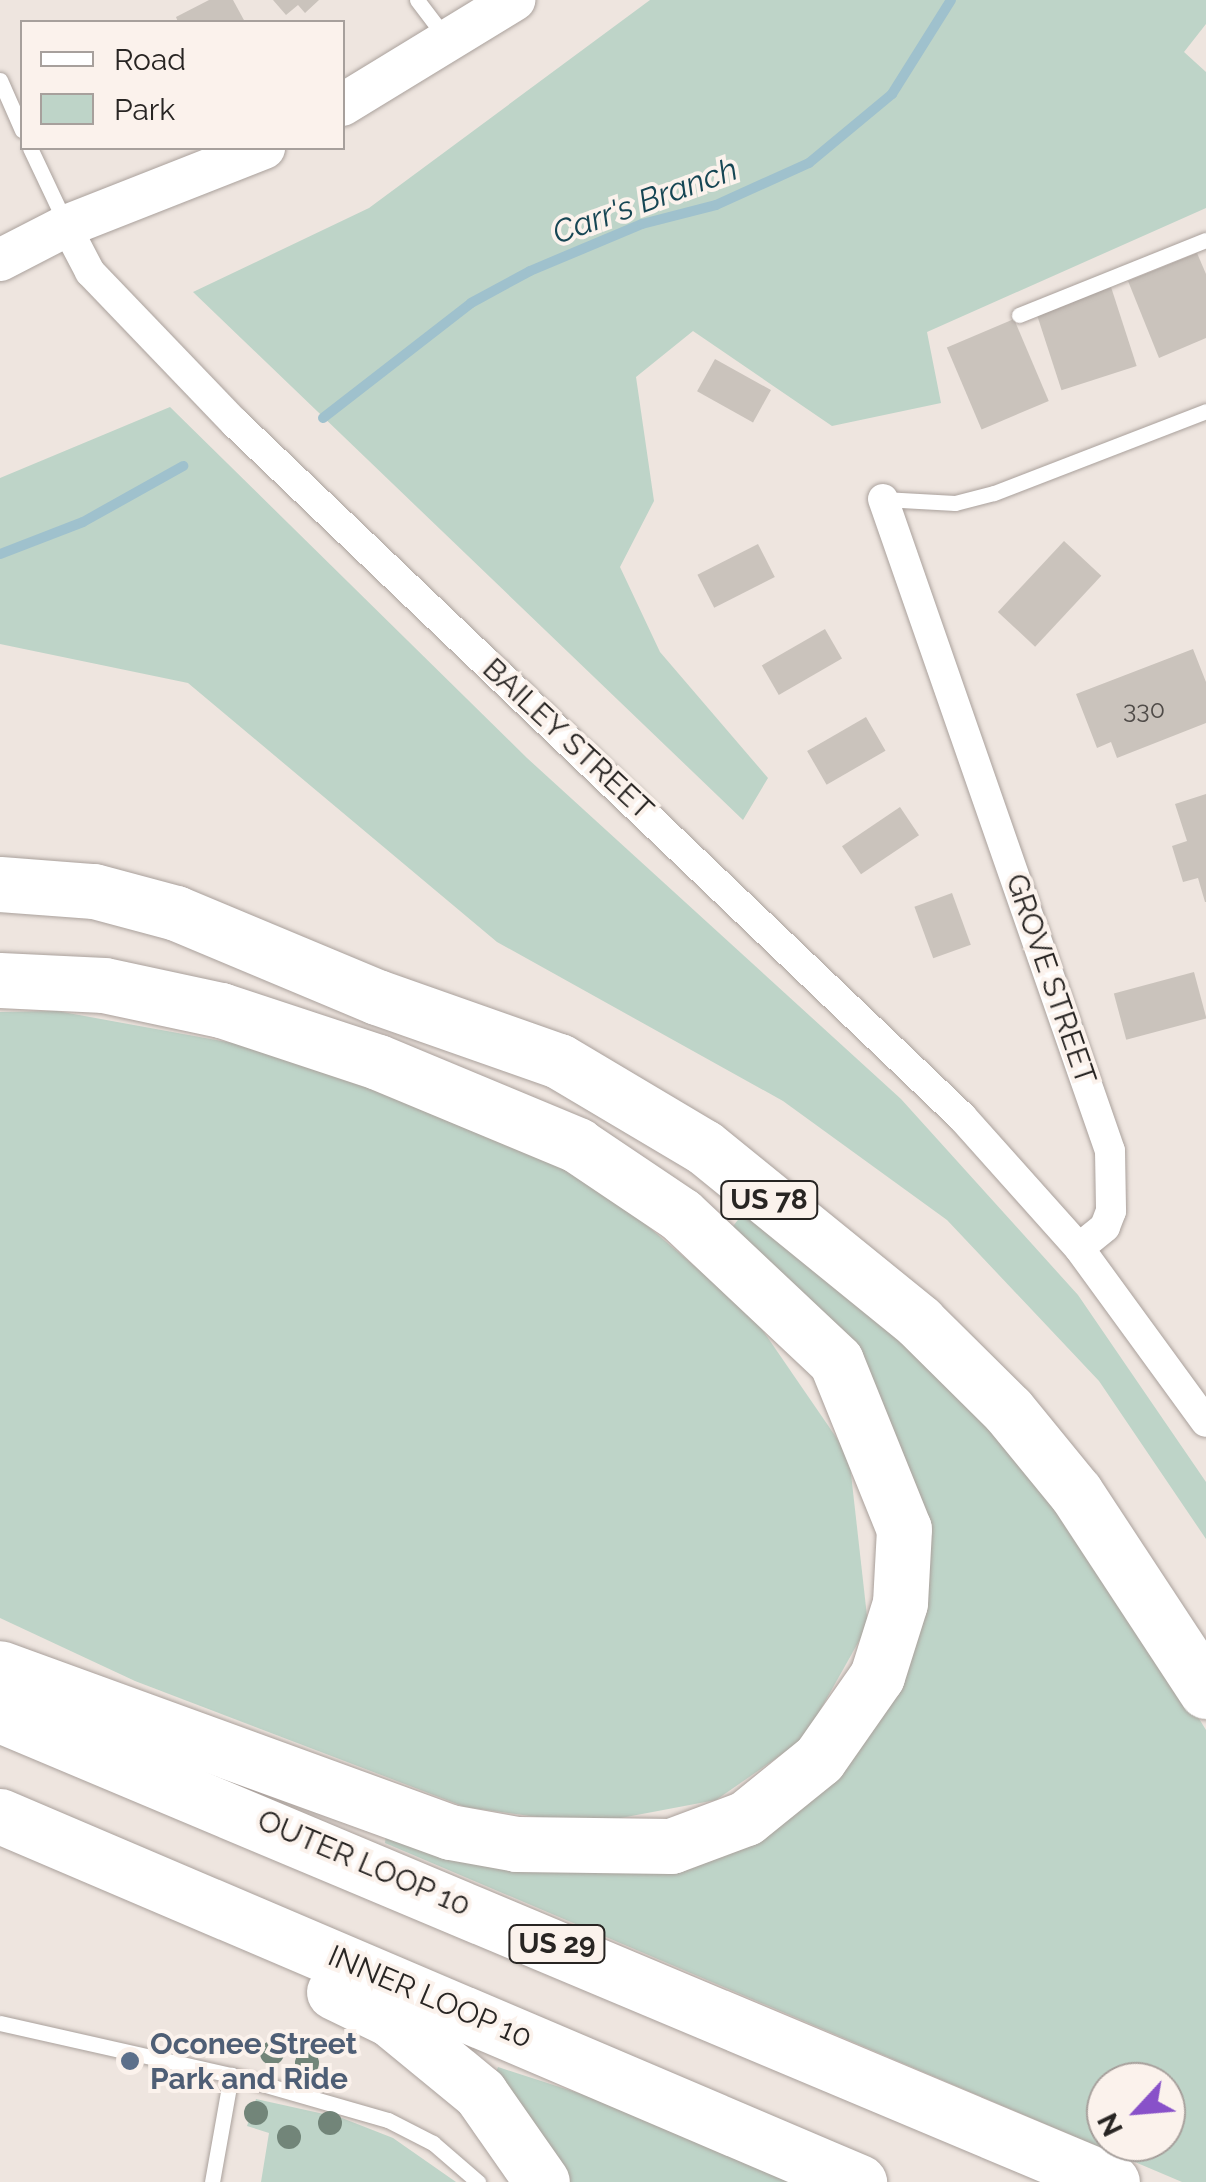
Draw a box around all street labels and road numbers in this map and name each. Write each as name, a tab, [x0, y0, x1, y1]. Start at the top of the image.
street label: BAILEY STREET	[475, 650, 661, 828]
street label: GROVE STREET	[998, 869, 1104, 1089]
road number: US 78	[719, 1177, 819, 1223]
street label: OUTER LOOP 10	[252, 1802, 476, 1924]
road number: US 29	[507, 1921, 607, 1967]
street label: INNER LOOP 10	[322, 1938, 538, 2056]

